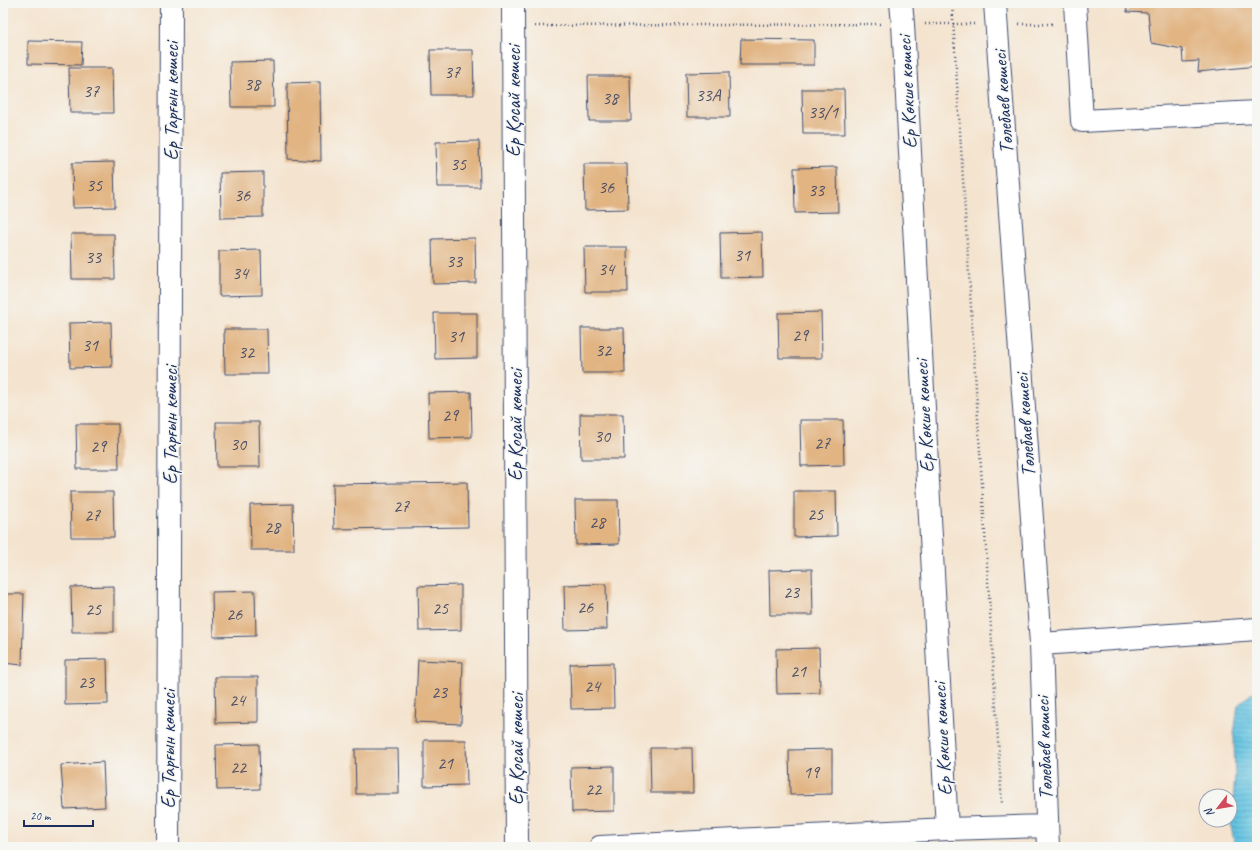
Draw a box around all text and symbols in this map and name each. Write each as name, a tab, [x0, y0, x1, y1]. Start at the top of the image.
street label: Ер Көкше көшесі	[891, 33, 922, 149]
street label: Ер Тарғын көшесі	[159, 39, 184, 161]
street label: Ер Қосай көшесі	[501, 43, 526, 157]
street label: Төлебаев көшесі	[987, 47, 1019, 155]
house number: 37	[444, 61, 461, 83]
house number: 38	[244, 73, 262, 95]
house number: 37	[83, 80, 100, 102]
house number: 33А	[695, 84, 722, 106]
house number: 38	[602, 87, 620, 109]
house number: 33/1	[808, 101, 839, 123]
house number: 35	[450, 153, 467, 175]
house number: 35	[86, 174, 103, 196]
house number: 36	[598, 176, 615, 198]
house number: 33	[808, 179, 826, 201]
house number: 36	[234, 184, 251, 206]
house number: 31	[734, 244, 751, 266]
house number: 33	[85, 246, 103, 268]
house number: 33	[446, 250, 464, 272]
house number: 34	[598, 258, 616, 280]
house number: 34	[232, 262, 250, 284]
house number: 29	[792, 324, 810, 346]
house number: 31	[448, 325, 465, 347]
house number: 31	[82, 334, 99, 356]
house number: 32	[595, 339, 613, 361]
house number: 32	[238, 341, 256, 363]
street label: Ер Көкше көшесі	[908, 357, 939, 473]
street label: Ер Тарғын көшесі	[158, 363, 183, 485]
street label: Ер Қосай көшесі	[503, 367, 528, 481]
street label: Төлебаев көшесі	[1009, 370, 1041, 478]
house number: 29	[442, 404, 460, 426]
house number: 30	[594, 425, 612, 447]
house number: 27	[814, 432, 831, 454]
house number: 30	[230, 433, 248, 455]
house number: 29	[90, 435, 108, 457]
house number: 27	[393, 495, 410, 517]
house number: 25	[807, 503, 824, 525]
house number: 27	[84, 504, 101, 526]
house number: 28	[589, 511, 607, 533]
house number: 28	[264, 516, 282, 538]
house number: 23	[783, 581, 801, 603]
house number: 26	[577, 596, 594, 618]
house number: 25	[432, 597, 449, 619]
house number: 25	[85, 598, 102, 620]
house number: 26	[226, 603, 243, 625]
house number: 21	[790, 660, 807, 682]
house number: 23	[78, 671, 96, 693]
house number: 24	[584, 675, 602, 697]
street label: Ер Көкше көшесі	[926, 680, 957, 796]
house number: 23	[431, 681, 449, 703]
street label: Ер Тарғын көшесі	[156, 687, 181, 809]
house number: 24	[229, 689, 247, 711]
street label: Ер Қосай көшесі	[504, 691, 529, 805]
street label: Төлебаев көшесі	[1030, 693, 1058, 800]
house number: 21	[437, 752, 454, 774]
house number: 22	[230, 756, 248, 778]
house number: 19	[803, 761, 821, 783]
house number: 22	[585, 778, 603, 800]
north arrow	[1198, 788, 1238, 828]
scale bar	[24, 802, 93, 828]
text: N	[1201, 805, 1217, 820]
text: 20 m	[30, 808, 52, 824]

